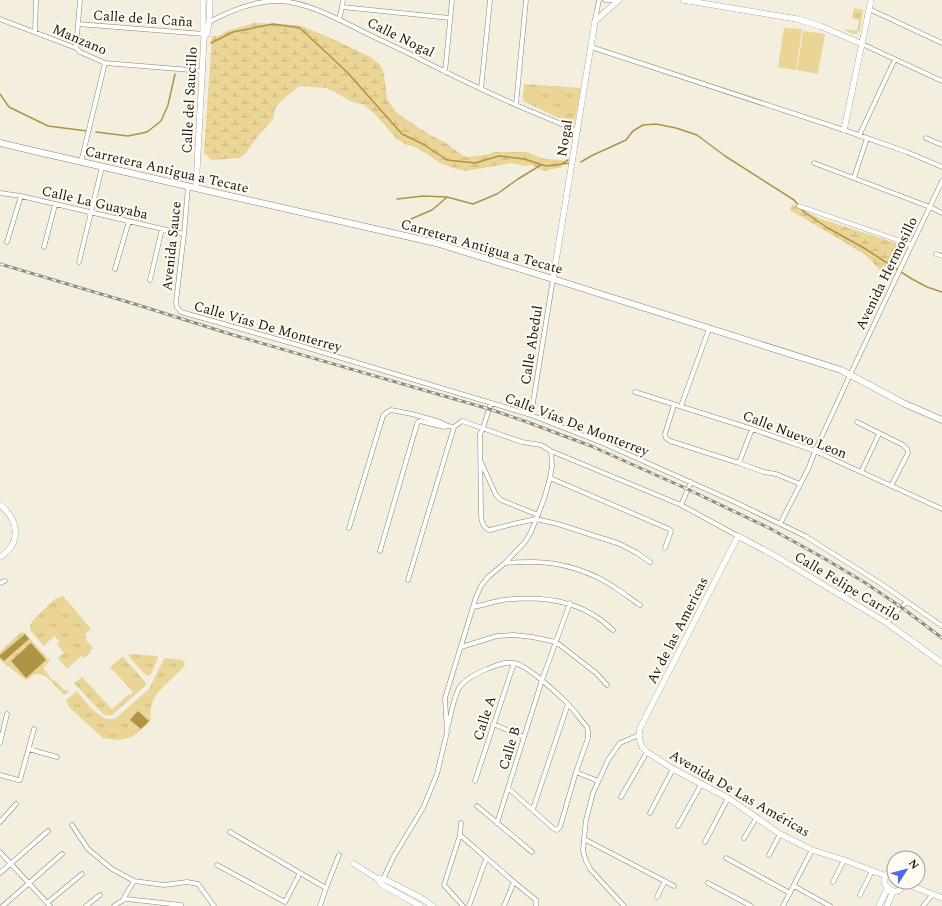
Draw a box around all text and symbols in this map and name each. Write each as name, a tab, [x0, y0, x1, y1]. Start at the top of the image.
street label: Calle de la Caña	[92, 5, 194, 32]
street label: Calle Nogal	[364, 12, 438, 63]
street label: Manzano	[49, 19, 110, 60]
street label: Calle del Saucillo	[176, 46, 203, 154]
street label: Nogal	[551, 118, 578, 158]
street label: Carretera Antigua a Tecate	[83, 140, 251, 199]
street label: Calle La Guayaba	[40, 180, 150, 225]
street label: Avenida Sauce	[156, 200, 187, 292]
street label: Carretera Antigua a Tecate	[398, 213, 566, 280]
street label: Avenida Hermosillo	[850, 213, 923, 333]
street label: Calle Vías De Monterrey	[191, 295, 346, 358]
street label: Calle Abedul	[515, 304, 548, 386]
street label: Calle Vías De Monterrey	[502, 387, 653, 462]
street label: Calle Nuevo Leon	[740, 405, 850, 464]
street label: Calle Felipe Carrilo	[790, 546, 905, 627]
street label: Av de las Americas	[641, 573, 714, 687]
street label: Calle A	[467, 693, 502, 743]
street label: Calle B	[493, 724, 526, 773]
street label: Avenida De Las Américas	[666, 745, 814, 842]
north arrow	[886, 850, 926, 890]
text: N	[904, 856, 923, 873]

